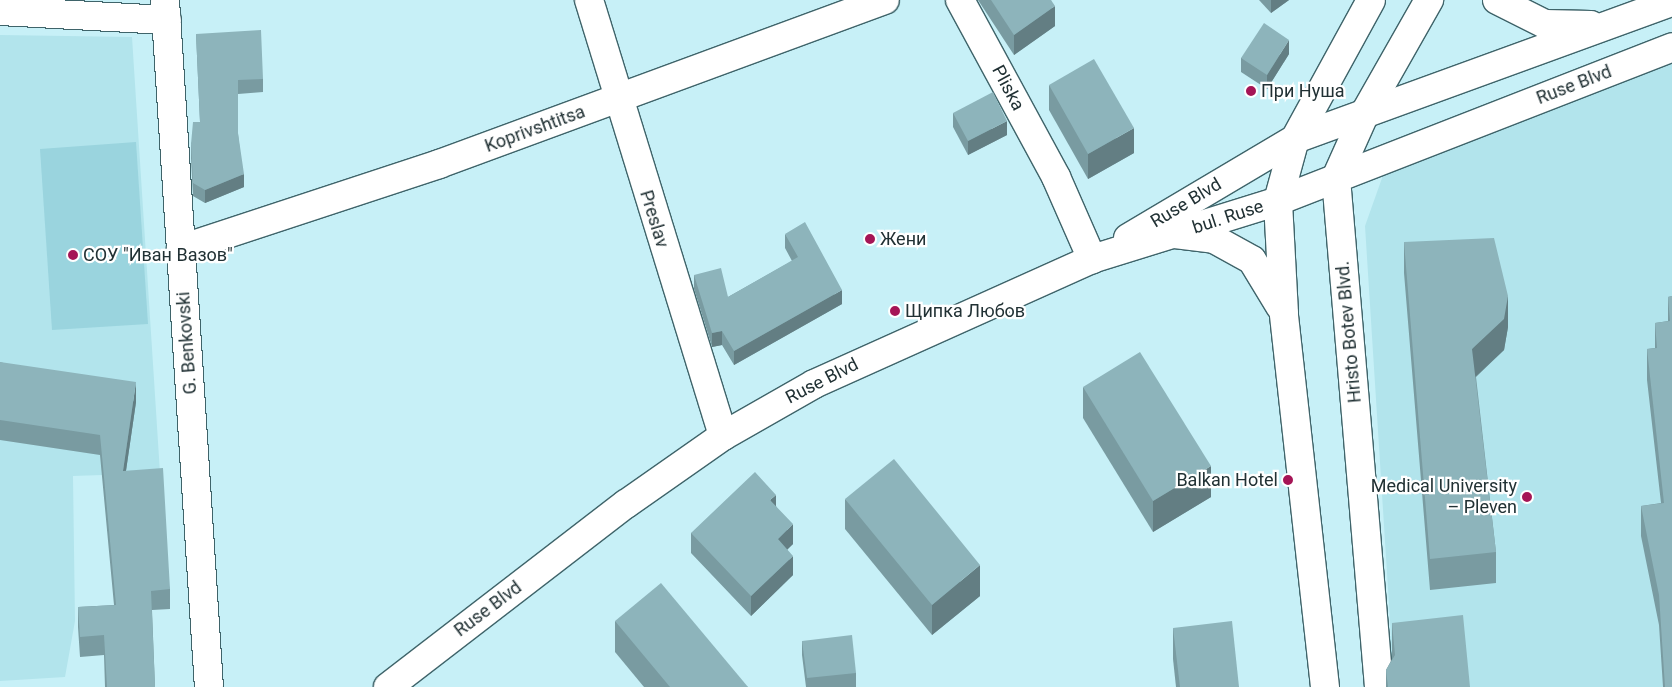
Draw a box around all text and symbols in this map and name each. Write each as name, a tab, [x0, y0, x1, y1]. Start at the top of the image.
street label: Ruse Blvd	[1533, 61, 1615, 109]
street label: Pliska	[987, 62, 1029, 114]
place label: При Нуша	[1261, 80, 1345, 102]
marker: При Нуша	[1245, 85, 1257, 97]
street label: Koprivshtitsa	[482, 101, 588, 157]
street label: Ruse Blvd	[1147, 173, 1225, 233]
street label: Preslav	[635, 188, 673, 250]
street label: bul. Ruse	[1190, 195, 1266, 239]
place label: Жени	[880, 228, 926, 250]
marker: Жени	[864, 233, 876, 245]
place label: СОУ "Иван Вазов"	[83, 244, 233, 266]
marker: СОУ "Иван Вазов"	[67, 249, 79, 261]
street label: Hristo Botev Blvd.	[1332, 260, 1366, 404]
street label: G. Benkovski	[173, 291, 201, 395]
place label: Щипка Любов	[905, 300, 1025, 322]
marker: Щипка Любов	[889, 305, 901, 317]
street label: Ruse Blvd	[782, 354, 862, 408]
place label: Balkan Hotel	[1176, 469, 1278, 491]
marker: Balkan Hotel	[1282, 474, 1294, 486]
place label: Medical University – Pleven	[1371, 476, 1517, 518]
marker: Medical University – Pleven	[1521, 491, 1533, 503]
street label: Ruse Blvd	[450, 577, 526, 641]

